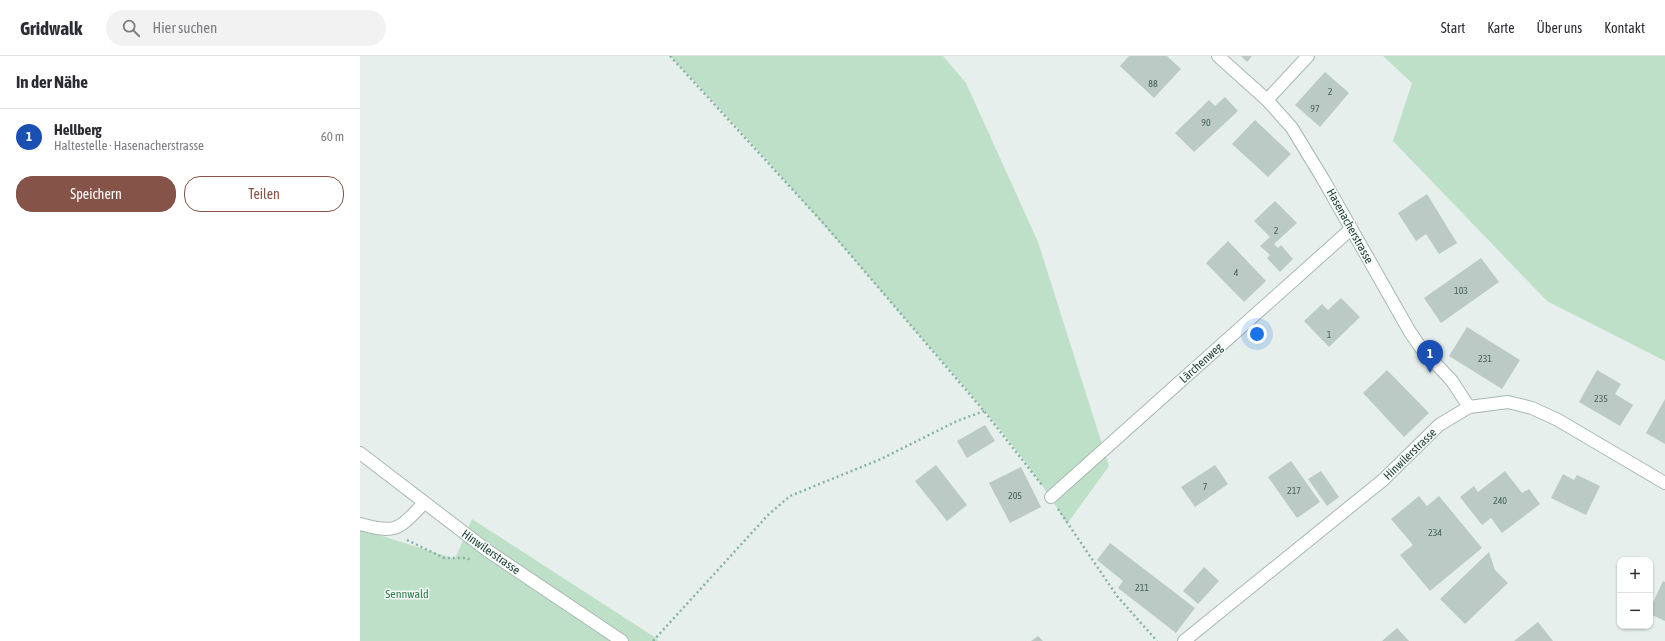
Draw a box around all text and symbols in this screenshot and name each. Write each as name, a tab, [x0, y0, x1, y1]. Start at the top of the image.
search box	[106, 10, 386, 46]
text: Gridwalk	[20, 17, 82, 39]
icon: search	[120, 17, 142, 39]
text: Hier suchen	[152, 19, 217, 36]
text: Start	[1441, 20, 1465, 36]
text: Karte	[1487, 20, 1515, 36]
text: Über uns	[1537, 20, 1582, 36]
text: Kontakt	[1604, 20, 1645, 36]
text: In der Nähe	[16, 72, 88, 92]
house number: 88	[1148, 78, 1158, 89]
house number: 2	[1328, 86, 1333, 97]
house number: 97	[1310, 103, 1320, 114]
house number: 90	[1201, 117, 1211, 128]
text: Hellberg	[54, 121, 102, 138]
text: 1	[26, 129, 32, 144]
text: 60 m	[321, 129, 344, 144]
text: Haltestelle · Hasenacherstrasse	[54, 138, 204, 153]
button: Speichern	[16, 176, 176, 212]
button: Teilen	[184, 176, 344, 212]
street label: Hasenacherstrasse	[1324, 186, 1376, 266]
house number: 2	[1274, 225, 1279, 236]
house number: 4	[1234, 267, 1239, 278]
house number: 103	[1454, 285, 1468, 296]
your location	[1247, 324, 1267, 344]
house number: 1	[1327, 329, 1332, 340]
street label: Lärchenweg	[1177, 340, 1226, 386]
pin: 1	[1417, 340, 1443, 373]
house number: 231	[1478, 353, 1492, 364]
house number: 235	[1594, 393, 1608, 404]
street label: Hinwilerstrasse	[1381, 425, 1439, 483]
house number: 7	[1203, 481, 1208, 492]
house number: 217	[1287, 485, 1301, 496]
house number: 205	[1008, 490, 1022, 501]
house number: 240	[1493, 495, 1507, 506]
street label: Hinwilerstrasse	[459, 527, 523, 577]
house number: 234	[1428, 527, 1442, 538]
map controls	[1617, 557, 1653, 629]
button: +	[1617, 557, 1653, 593]
house number: 211	[1135, 582, 1149, 593]
park label: Sennwald	[385, 587, 429, 601]
button: −	[1617, 593, 1653, 629]

